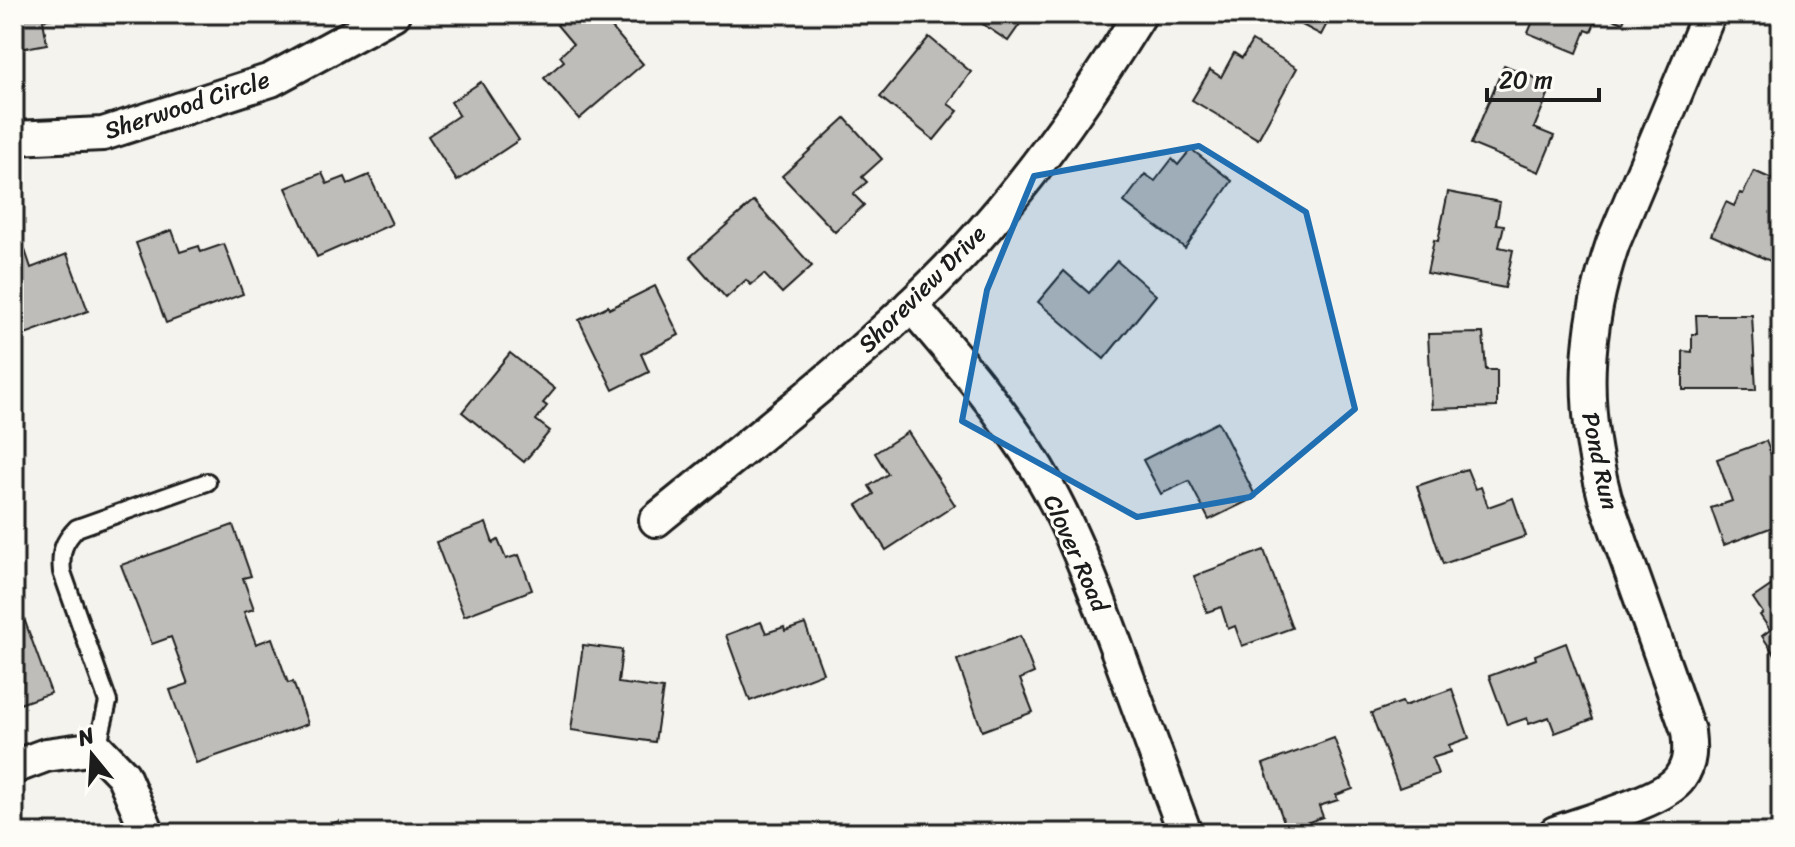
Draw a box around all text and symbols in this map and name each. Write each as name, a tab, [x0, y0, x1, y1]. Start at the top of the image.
scale bar	[1487, 52, 1599, 102]
street label: Sherwood Circle	[99, 58, 275, 152]
text: 20 m	[1499, 59, 1553, 101]
street label: Shoreview Drive	[848, 214, 997, 363]
street label: Pond Run	[1569, 408, 1631, 514]
street label: Clover Road	[1031, 487, 1122, 621]
north arrow	[52, 715, 132, 795]
text: N	[72, 715, 100, 758]

